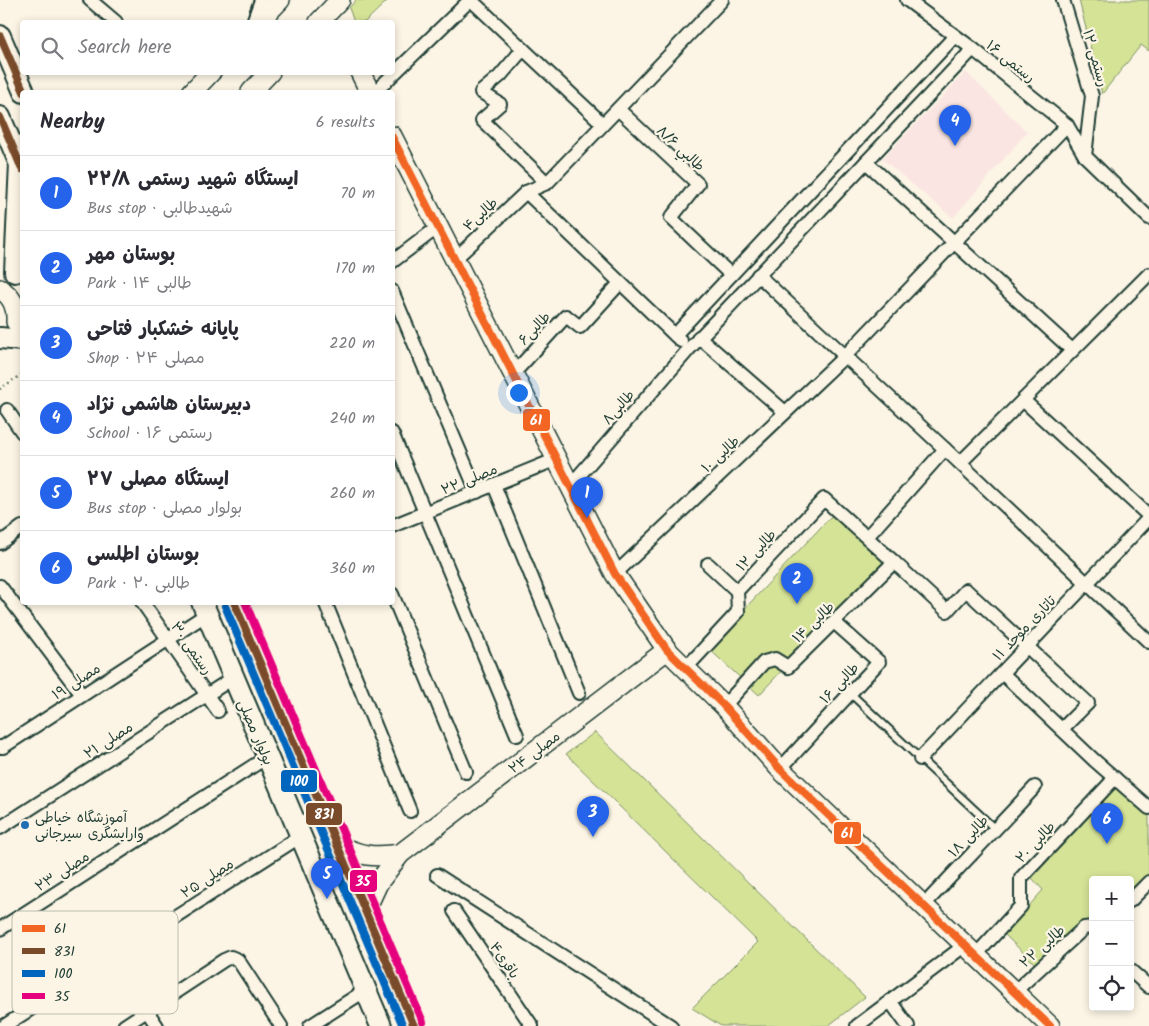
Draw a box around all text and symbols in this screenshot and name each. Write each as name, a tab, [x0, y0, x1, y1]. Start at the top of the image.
search box	[20, 20, 395, 75]
street label: رستمی ۱۲	[1076, 27, 1114, 90]
text: Search here	[78, 33, 172, 63]
icon: search	[38, 34, 66, 62]
street label: رستمی ۱۶	[981, 35, 1040, 89]
pin: 4	[939, 105, 971, 146]
text: Nearby	[40, 106, 105, 139]
text: 6 results	[316, 110, 375, 135]
street label: طالبي ۸/۶	[650, 120, 710, 178]
text: ایستگاه شهید رستمی ۲۲/۸	[87, 165, 298, 195]
text: 1	[54, 181, 58, 206]
text: 70 m	[340, 181, 375, 206]
street label: طالبی۴	[458, 193, 503, 237]
text: Bus stop · شهیدطالبی	[87, 196, 233, 221]
text: بوستان مهر	[87, 240, 175, 270]
text: 2	[51, 256, 61, 281]
text: 170 m	[335, 256, 375, 281]
text: Park · طالبی ۱۴	[87, 271, 192, 296]
street label: طالبی۶	[513, 307, 556, 350]
text: پایانه خشکبار فتاحی	[87, 315, 239, 345]
text: 3	[52, 331, 60, 356]
text: 220 m	[329, 331, 375, 356]
text: Shop · مصلی ۲۴	[87, 346, 204, 371]
your location	[506, 380, 532, 406]
street label: طالبی۸	[597, 385, 640, 430]
text: دبیرستان هاشمی نژاد	[87, 390, 251, 420]
text: 4	[52, 406, 60, 431]
text: 240 m	[330, 406, 375, 431]
line badge: 61	[522, 408, 551, 432]
text: 61	[530, 410, 543, 432]
text: School · رستمی ۱۶	[87, 421, 213, 446]
street label: طالبی ۱۰	[696, 431, 745, 478]
street label: مصلی ۲۲	[438, 459, 501, 501]
text: ایستگاه مصلی ۲۷	[87, 465, 229, 495]
pin: 1	[571, 477, 603, 518]
text: 5	[52, 481, 60, 506]
text: 260 m	[330, 481, 375, 506]
text: Bus stop · بولوار مصلی	[87, 496, 242, 521]
street label: طالبی ۱۲	[731, 525, 782, 577]
text: بوستان اطلسی	[87, 540, 199, 570]
text: 6	[52, 556, 60, 581]
text: 360 m	[330, 556, 375, 581]
pin: 2	[781, 563, 813, 604]
text: Park · طالبی ۲۰	[87, 571, 190, 596]
street label: تاتاری موحد ۱۱	[988, 590, 1062, 666]
street label: طالبی ۱۴	[787, 597, 840, 649]
street label: رستمی ۳۰	[165, 617, 218, 680]
street label: مصلی ۱۹	[48, 658, 105, 706]
street label: طالبی ۱۶	[815, 658, 865, 709]
street label: بولوار مصلی	[231, 696, 279, 769]
street label: مصلی ۲۱	[80, 717, 138, 765]
street label: مصلی ۲۴	[504, 726, 565, 780]
line badge: 100	[280, 769, 318, 793]
text: 100	[290, 771, 309, 793]
pin: 3	[577, 796, 609, 837]
line badge: 831	[305, 802, 343, 826]
pin: 6	[1091, 803, 1123, 844]
text: 831	[314, 804, 335, 826]
place label: آموزشگاه خیاطی وارایشگری سیرجانی	[35, 807, 144, 845]
street label: طالبی ۱۸	[943, 811, 994, 863]
street label: طالبی ۲۰	[1011, 817, 1061, 869]
marker: آموزشگاه خیاطی وارایشگری سیرجانی	[19, 819, 31, 831]
line badge: 61	[833, 821, 862, 845]
text: 61	[841, 823, 854, 845]
street label: مصلی ۲۳	[31, 846, 94, 898]
street label: مصلی ۲۵	[177, 853, 238, 904]
pin: 5	[311, 858, 343, 899]
line badge: 35	[349, 869, 378, 893]
text: 35	[355, 871, 372, 893]
map controls	[1089, 876, 1134, 1011]
button: +	[1089, 876, 1134, 921]
legend	[12, 911, 178, 1014]
text: 61	[54, 918, 66, 940]
street label: طالبی ۲۲	[1015, 920, 1071, 973]
button: −	[1089, 921, 1134, 966]
street label: باقری۴	[484, 938, 525, 984]
text: 831	[54, 941, 75, 963]
text: 100	[54, 963, 72, 985]
button: locate	[1089, 966, 1134, 1011]
text: 35	[54, 986, 71, 1008]

